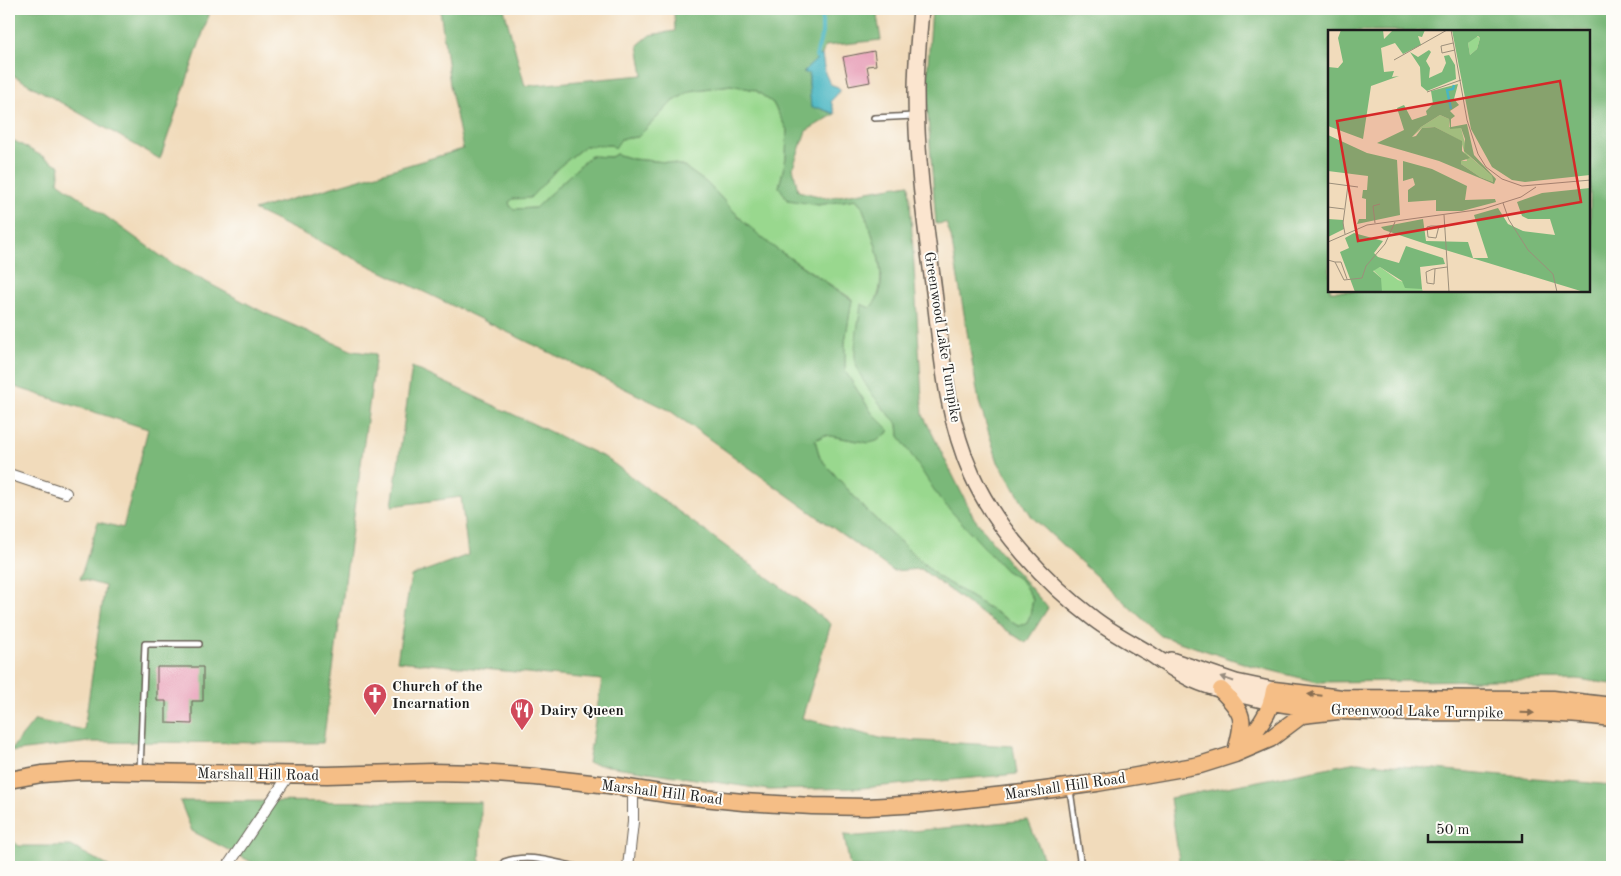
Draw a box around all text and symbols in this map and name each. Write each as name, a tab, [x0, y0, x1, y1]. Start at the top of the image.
inset map	[1328, 30, 1591, 292]
street label: Greenwood Lake Turnpike	[921, 251, 962, 424]
one-way arrow	[1219, 675, 1234, 682]
place label: Church of the Incarnation	[392, 680, 483, 712]
church icon: Church of the Incarnation	[362, 682, 388, 716]
one-way arrow	[1307, 691, 1323, 699]
restaurant icon: Dairy Queen	[509, 697, 535, 731]
street label: Greenwood Lake Turnpike	[1331, 703, 1503, 722]
place label: Dairy Queen	[540, 704, 624, 719]
one-way arrow	[1519, 709, 1535, 717]
street label: Marshall Hill Road	[197, 767, 319, 784]
street label: Marshall Hill Road	[1004, 772, 1127, 803]
street label: Marshall Hill Road	[600, 779, 723, 808]
scale bar	[1428, 811, 1522, 843]
text: 50 m	[1436, 823, 1470, 838]

